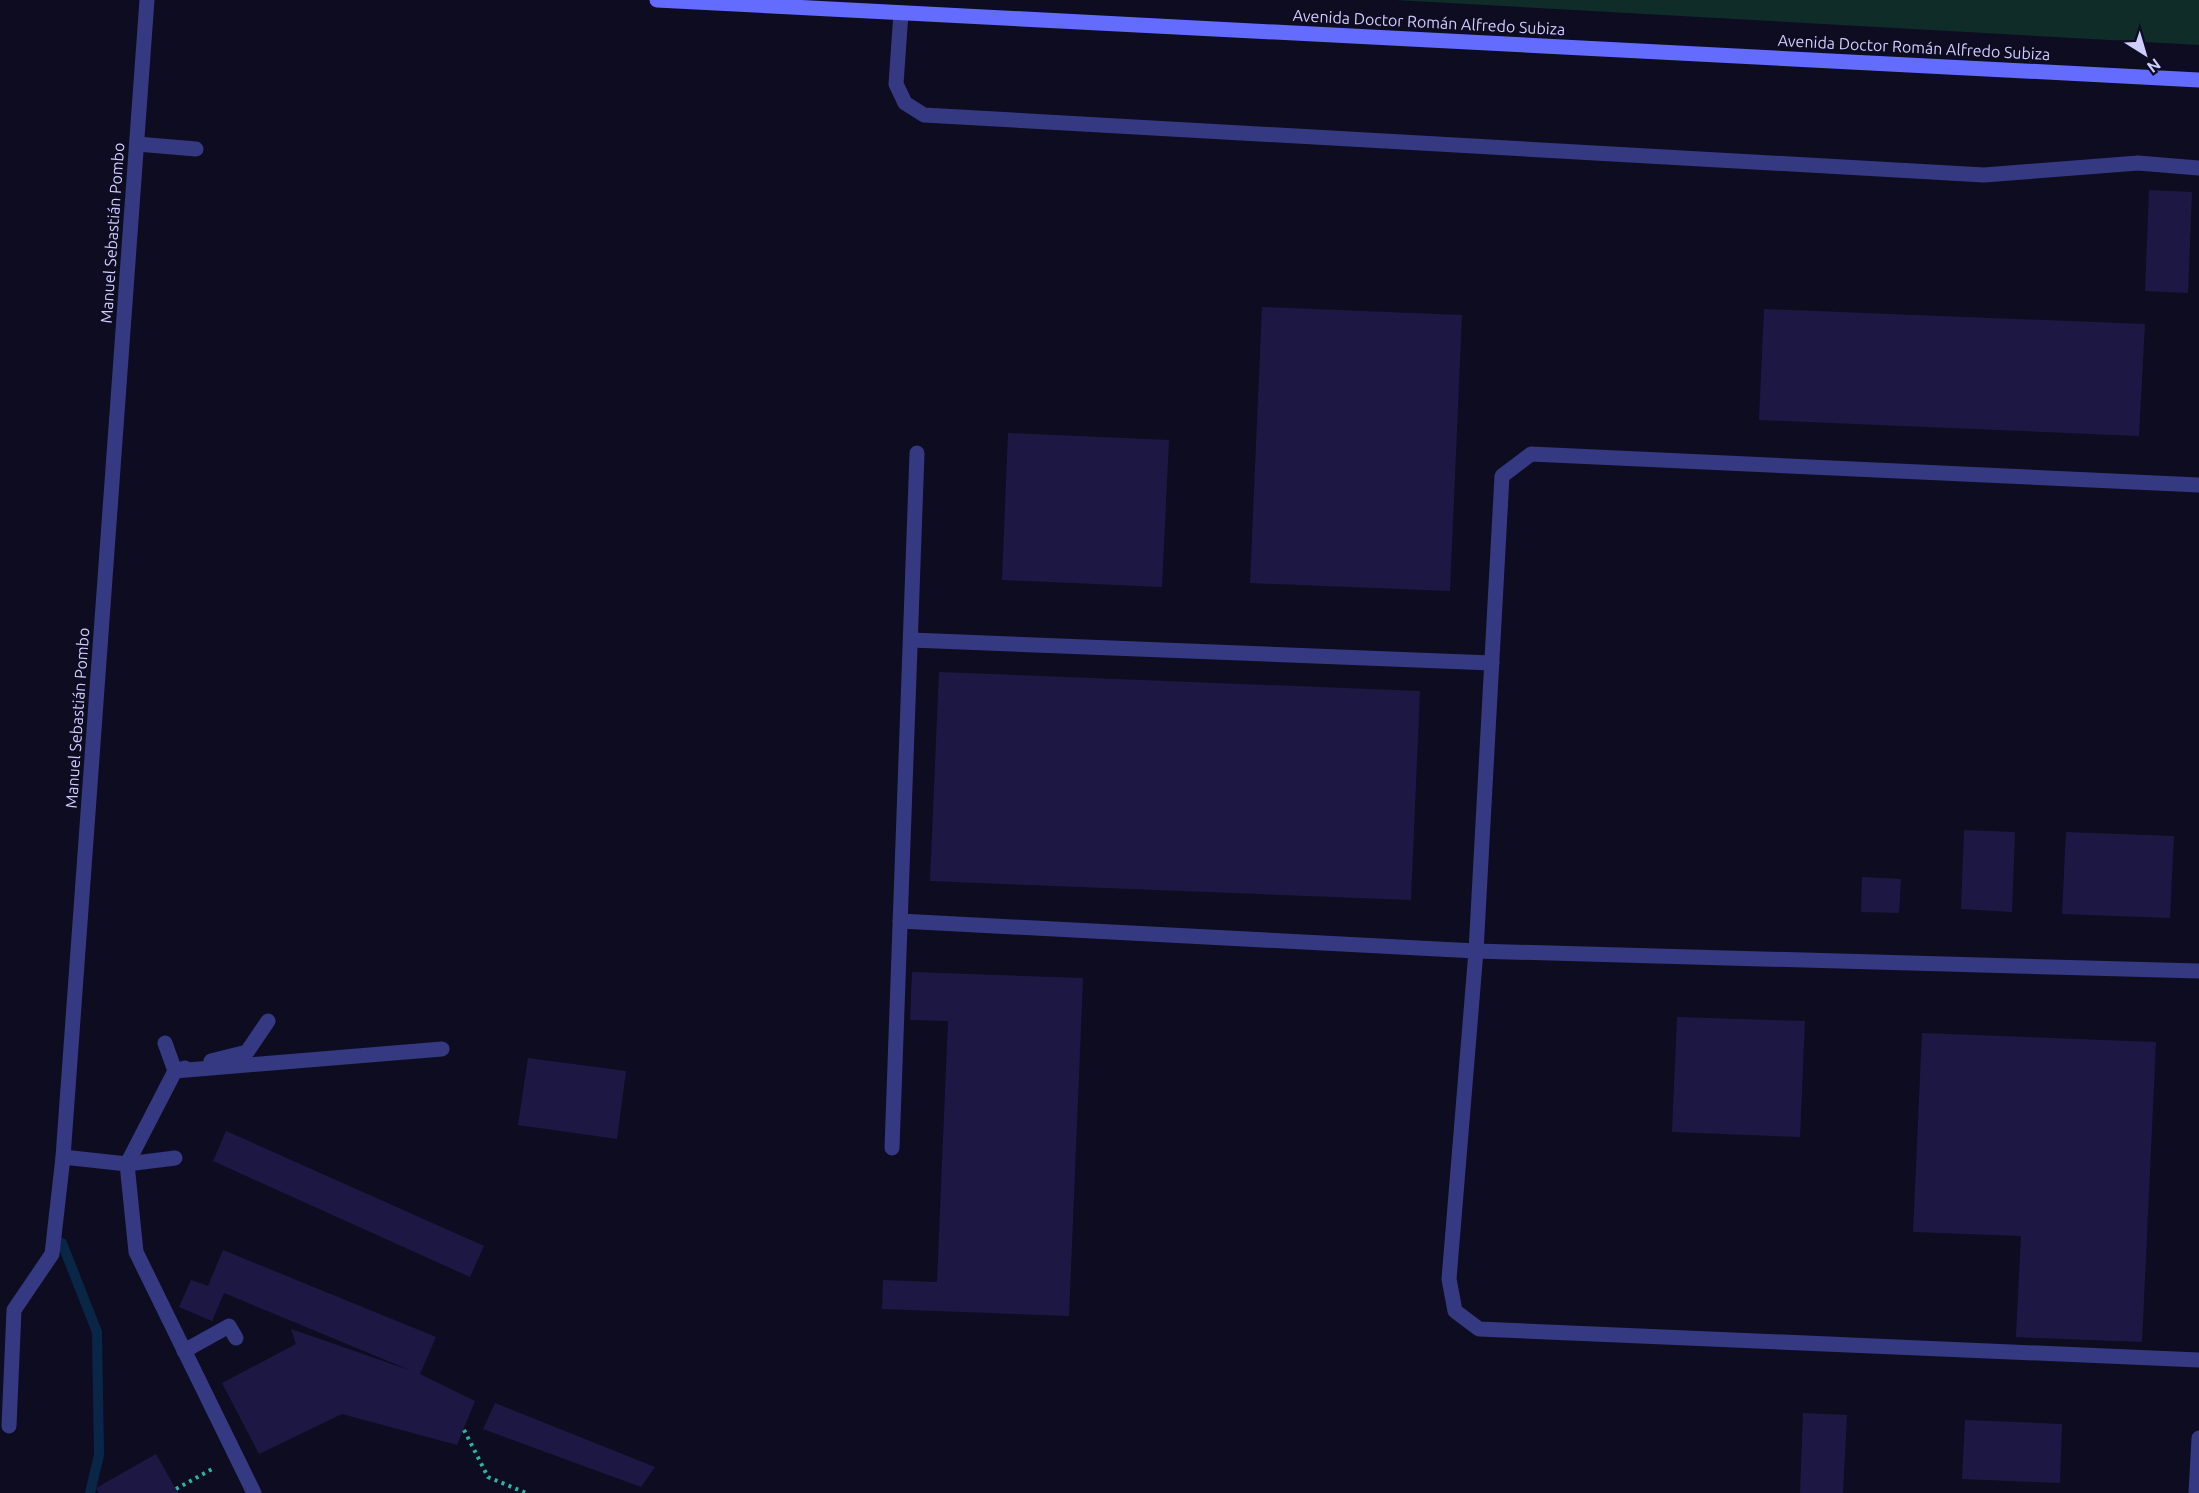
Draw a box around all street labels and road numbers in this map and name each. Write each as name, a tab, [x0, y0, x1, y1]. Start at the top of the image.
street label: Avenida Doctor Román Alfredo Subiza	[1292, 6, 1566, 38]
street label: Avenida Doctor Román Alfredo Subiza	[1777, 31, 2051, 63]
street label: Manuel Sebastián Pombo	[97, 142, 127, 324]
street label: Manuel Sebastián Pombo	[62, 627, 92, 809]

